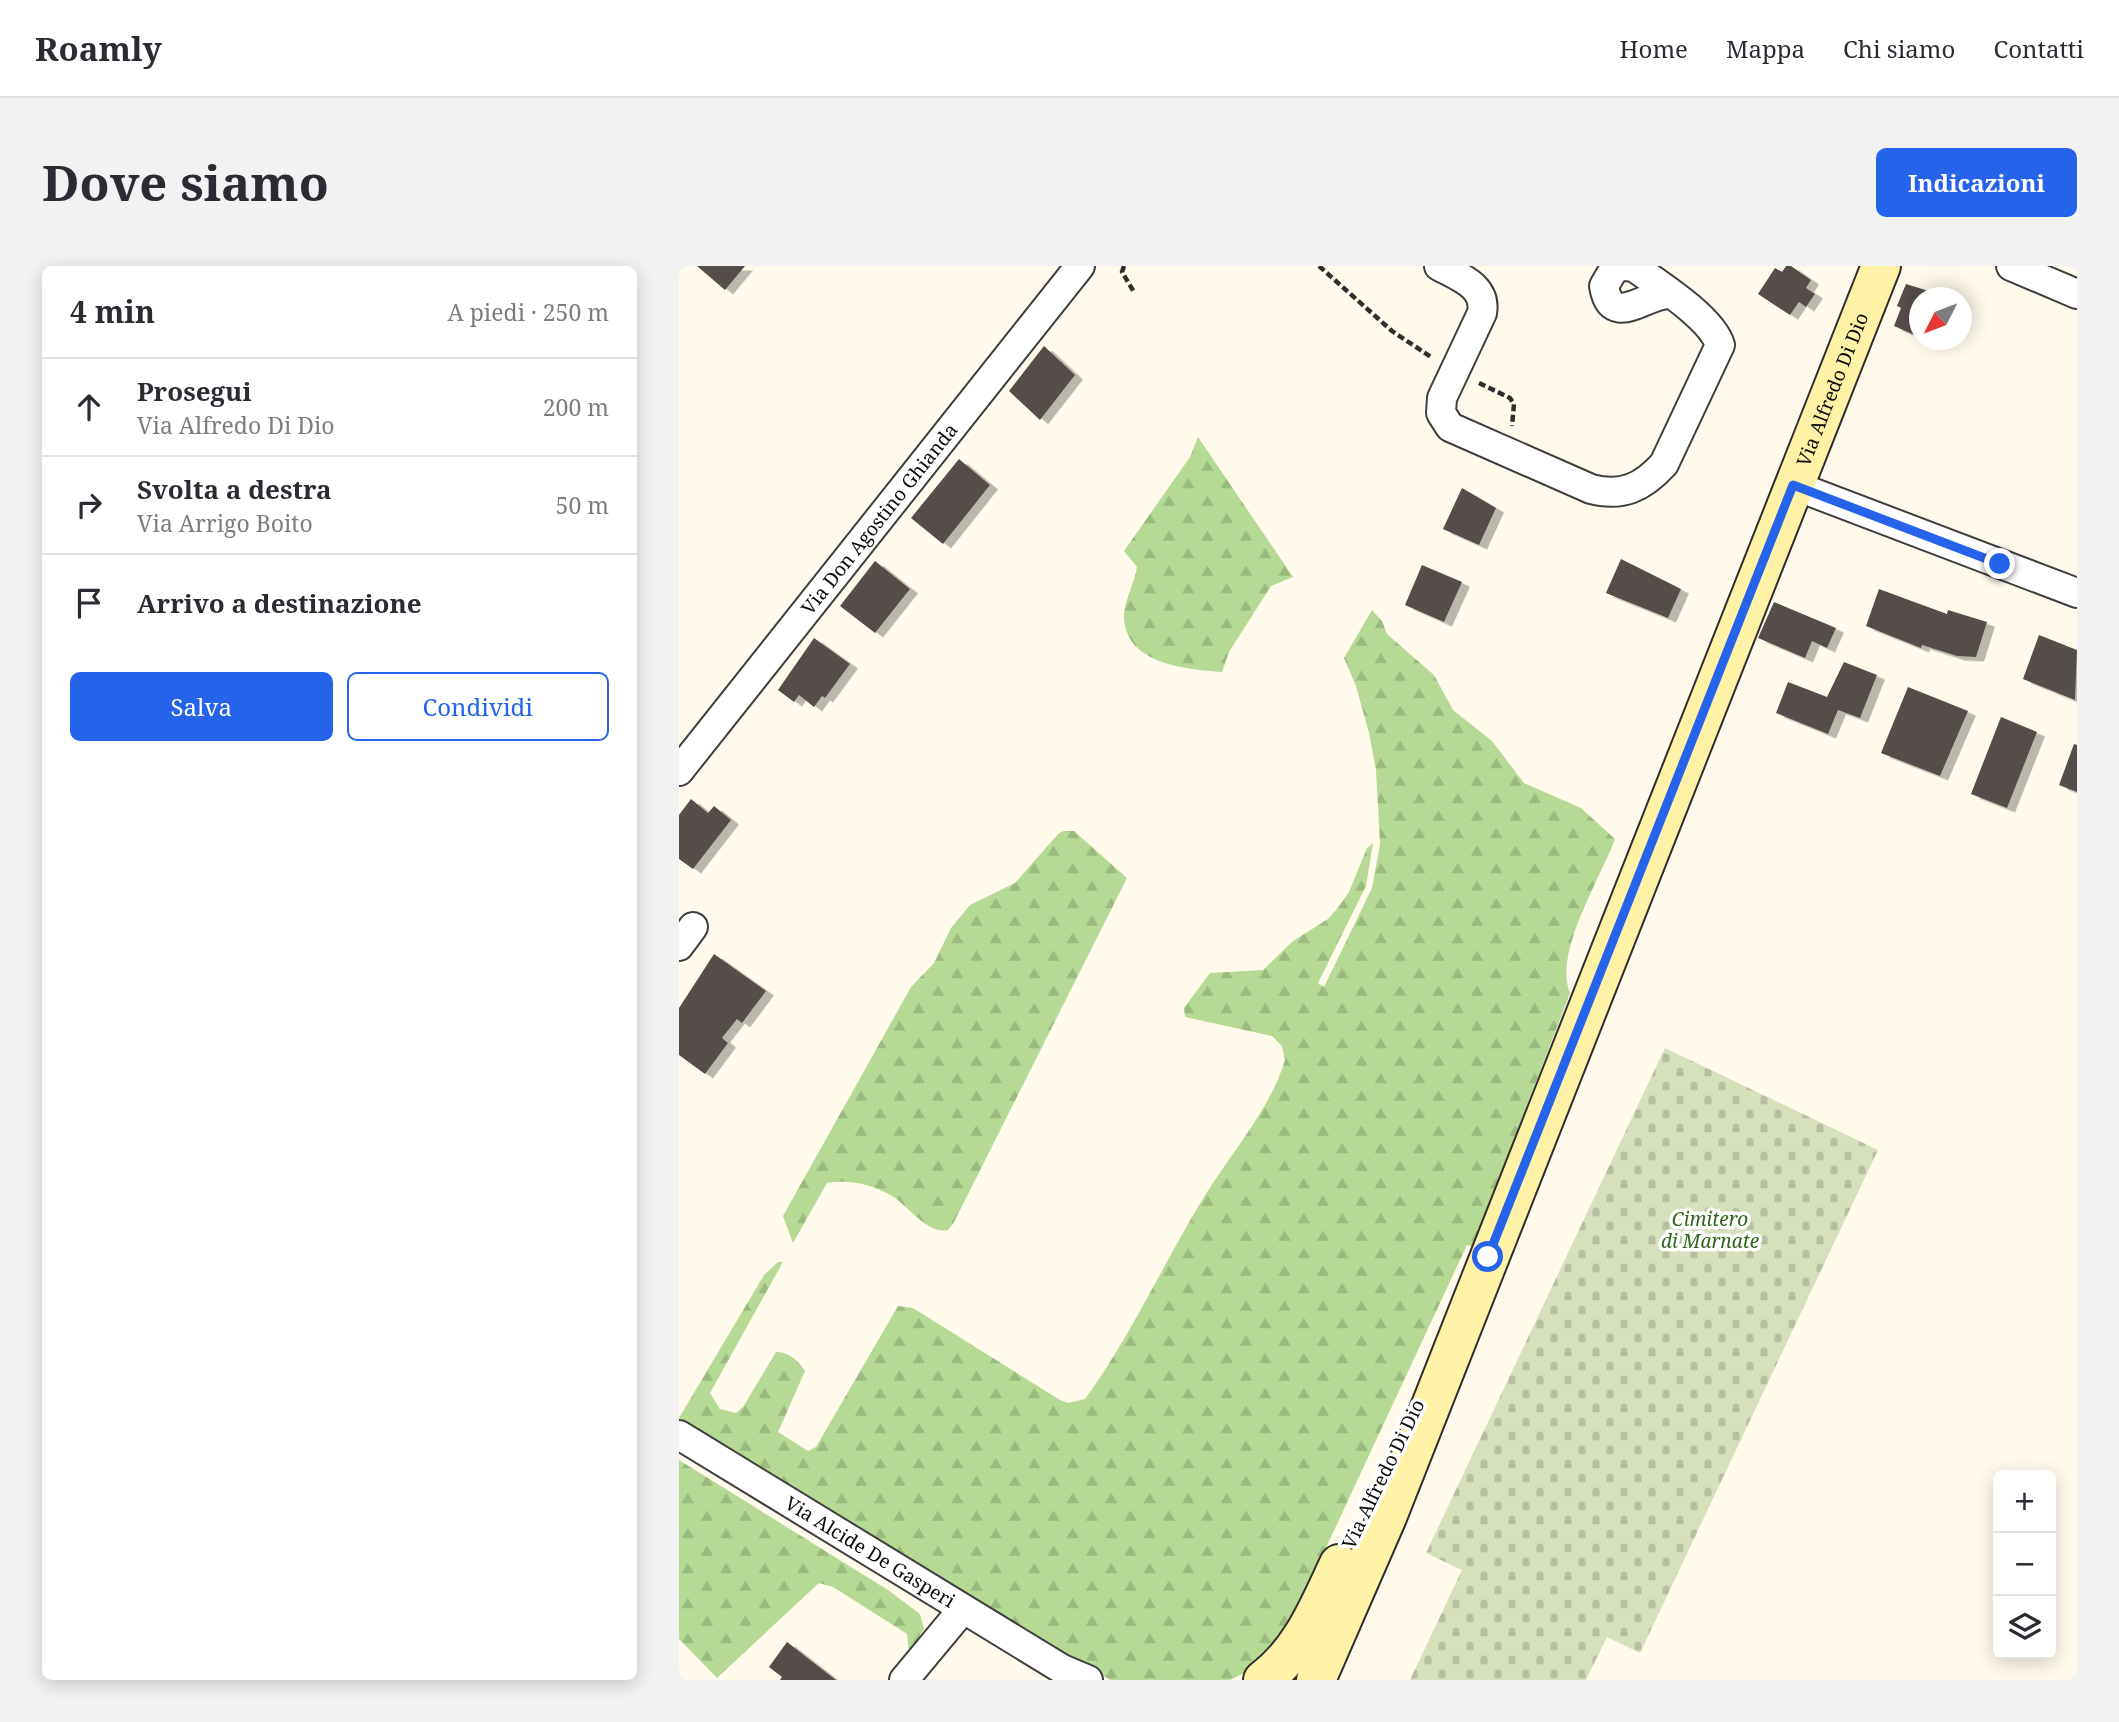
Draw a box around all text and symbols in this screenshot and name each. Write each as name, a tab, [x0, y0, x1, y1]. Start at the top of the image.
text: Roamly	[35, 26, 162, 71]
text: Home	[1620, 32, 1688, 65]
text: Mappa	[1726, 32, 1805, 65]
text: Chi siamo	[1843, 32, 1955, 65]
text: Contatti	[1993, 32, 2084, 65]
button: Indicazioni	[1876, 148, 2077, 217]
text: Dove siamo	[42, 149, 329, 215]
north arrow	[1909, 287, 1972, 350]
text: 4 min	[70, 291, 155, 332]
text: A piedi · 250 m	[448, 296, 609, 328]
street label: Via Alfredo Di Dio	[1790, 309, 1874, 470]
text: Prosegui	[137, 373, 252, 409]
icon: ahead	[70, 388, 108, 426]
text: 200 m	[543, 391, 609, 423]
text: Via Alfredo Di Dio	[137, 409, 335, 441]
street label: Via Don Agostino Ghianda	[795, 418, 963, 620]
text: Svolta a destra	[137, 471, 332, 507]
icon: right	[70, 486, 108, 524]
text: 50 m	[556, 489, 609, 521]
text: Via Arrigo Boito	[137, 507, 313, 539]
route end	[1984, 548, 2015, 579]
icon: arrive	[70, 584, 108, 622]
text: Arrivo a destinazione	[137, 585, 422, 621]
button: Salva	[70, 672, 333, 741]
button: Condividi	[347, 672, 609, 741]
park label: Cimitero di Marnate	[1661, 1206, 1759, 1254]
route start	[1472, 1241, 1503, 1272]
street label: Via Alfredo Di Dio	[1336, 1395, 1430, 1553]
map controls	[1993, 1470, 2056, 1659]
button: +	[1993, 1470, 2056, 1533]
street label: Via Alcide De Gasperi	[780, 1490, 960, 1614]
button: −	[1993, 1533, 2056, 1596]
button: layers	[1993, 1596, 2056, 1659]

